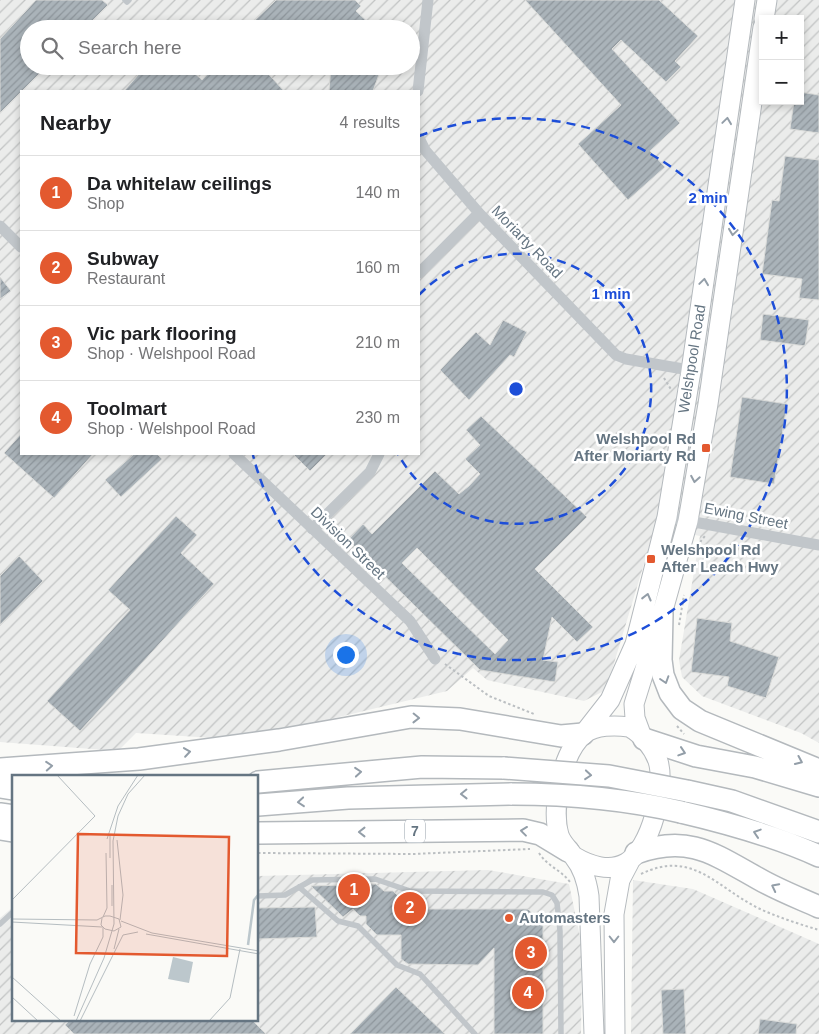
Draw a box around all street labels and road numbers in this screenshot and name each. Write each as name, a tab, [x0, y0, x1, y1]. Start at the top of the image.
street label: Moriarty Road	[489, 202, 566, 281]
street label: Welshpool Road	[675, 303, 708, 414]
street label: Ewing Street	[703, 499, 790, 532]
street label: Division Street	[308, 503, 390, 583]
road number: 7	[405, 819, 425, 842]

